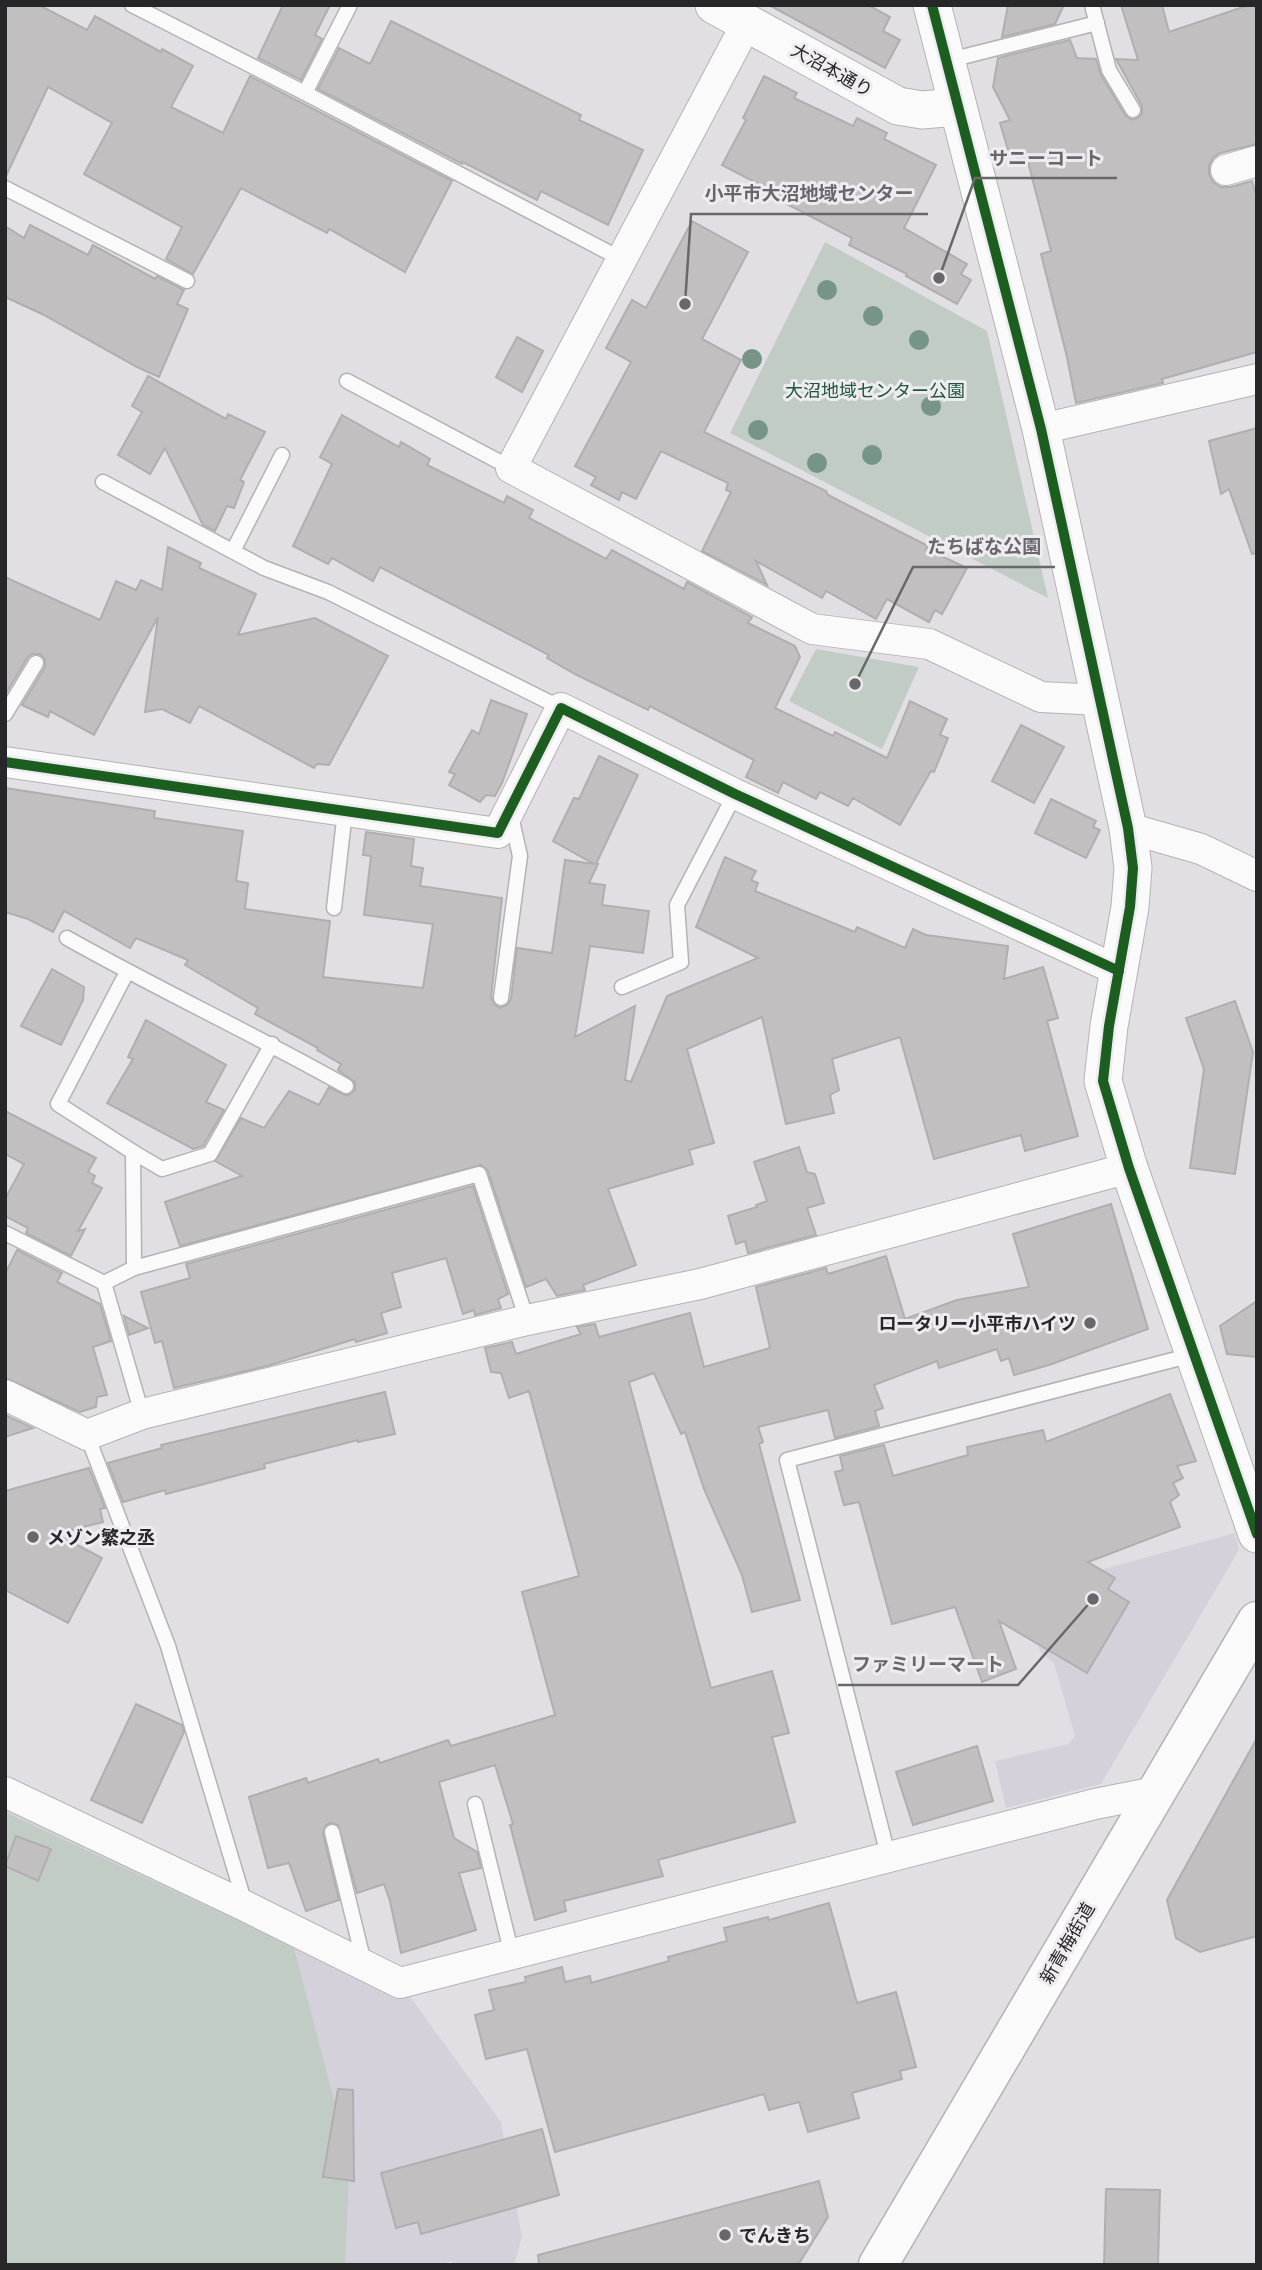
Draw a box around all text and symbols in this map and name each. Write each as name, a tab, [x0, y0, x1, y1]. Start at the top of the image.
street label: 大沼本通り	[788, 39, 876, 101]
callout: サニーコート	[975, 138, 1117, 178]
text: サニーコート	[989, 147, 1103, 169]
callout: 小平市大沼地域センター	[691, 174, 928, 214]
text: 小平市大沼地域センター	[704, 182, 914, 204]
park label: 大沼地域センター公園	[785, 380, 965, 401]
callout: たちばな公園	[913, 527, 1055, 567]
text: たちばな公園	[927, 535, 1041, 557]
place label: ロータリー小平市ハイツ	[878, 1313, 1076, 1334]
marker: ロータリー小平市ハイツ	[1082, 1315, 1098, 1331]
place label: メゾン繁之丞	[47, 1527, 155, 1548]
marker: メゾン繁之丞	[25, 1529, 41, 1545]
callout: ファミリーマート	[838, 1645, 1018, 1685]
text: ファミリーマート	[852, 1653, 1004, 1675]
street label: 新青梅街道	[1035, 1899, 1099, 1987]
place label: でんきち	[739, 2225, 811, 2246]
marker: でんきち	[717, 2227, 733, 2243]

